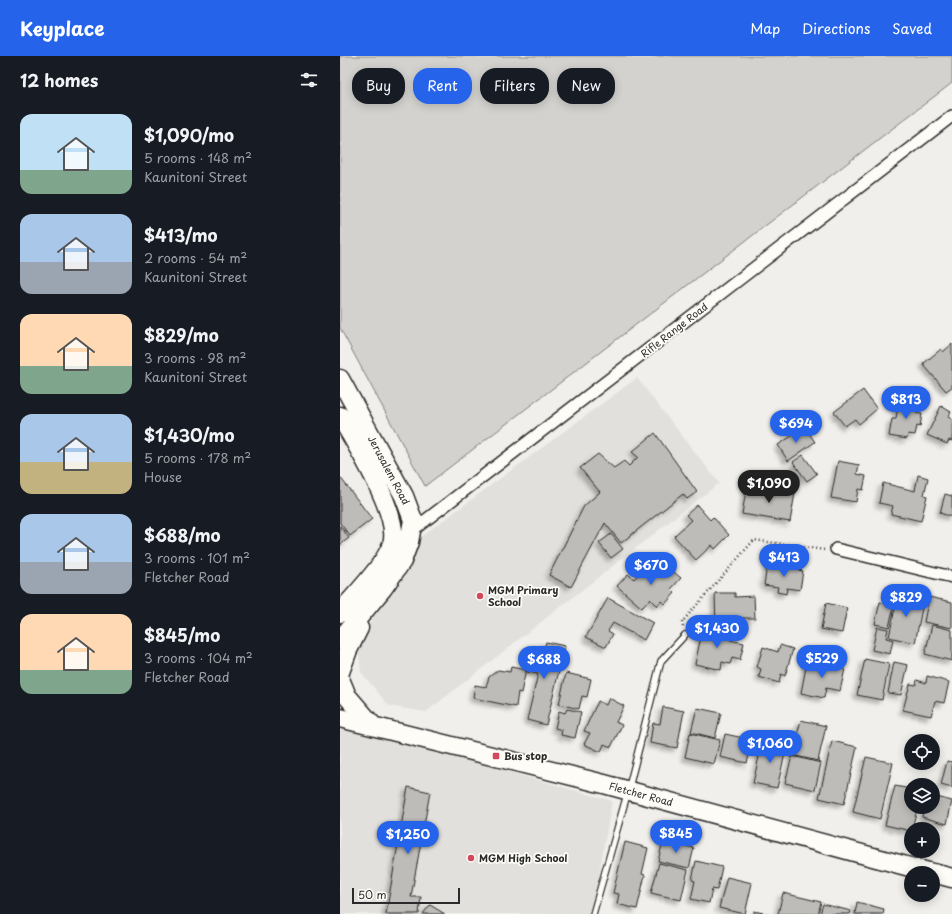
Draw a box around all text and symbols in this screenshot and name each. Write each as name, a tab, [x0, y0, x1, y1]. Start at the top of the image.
text: Keyplace	[20, 14, 105, 42]
text: Map	[750, 18, 780, 39]
text: Directions	[802, 18, 870, 39]
text: Saved	[892, 18, 932, 39]
text: 12 homes	[20, 67, 98, 93]
chip: Buy	[352, 68, 405, 104]
chip: Rent	[413, 68, 472, 104]
chip: Filters	[480, 68, 549, 104]
chip: New	[557, 68, 615, 104]
icon: filters	[298, 69, 320, 91]
text: $1,090/mo	[144, 122, 234, 148]
icon: home	[52, 130, 100, 178]
text: 5 rooms · 148 m²	[144, 148, 252, 167]
text: Kaunitoni Street	[144, 167, 247, 186]
text: $413/mo	[144, 222, 218, 248]
icon: home	[52, 230, 100, 278]
text: 2 rooms · 54 m²	[144, 248, 247, 267]
text: Kaunitoni Street	[144, 267, 247, 286]
street label: Rifle Range Road	[637, 298, 711, 361]
text: $829/mo	[144, 322, 219, 348]
icon: home	[52, 330, 100, 378]
text: 3 rooms · 98 m²	[144, 348, 246, 367]
text: Kaunitoni Street	[144, 367, 247, 386]
pin: $813	[882, 386, 930, 420]
text: $813	[890, 389, 922, 408]
pin: $694	[772, 410, 820, 444]
text: $694	[779, 413, 813, 432]
text: $1,430/mo	[144, 422, 234, 448]
icon: home	[52, 430, 100, 478]
street label: Jerusalem Road	[365, 432, 414, 507]
text: 5 rooms · 178 m²	[144, 448, 251, 467]
text: House	[144, 467, 182, 486]
pin: $1,090	[736, 470, 802, 504]
text: $1,090	[747, 473, 791, 492]
text: $688/mo	[144, 522, 221, 548]
icon: home	[52, 530, 100, 578]
pin: $413	[760, 544, 808, 578]
text: $413	[768, 547, 800, 566]
text: 3 rooms · 101 m²	[144, 548, 250, 567]
pin: $670	[627, 552, 675, 586]
text: $670	[634, 555, 668, 574]
text: Fletcher Road	[144, 567, 230, 586]
place label: MGM Primary School	[488, 582, 558, 609]
pin: $829	[882, 584, 930, 618]
text: $829	[890, 587, 922, 606]
marker: MGM Primary School	[475, 591, 485, 601]
pin: $1,430	[684, 615, 750, 649]
text: $1,430	[695, 618, 739, 637]
text: $845/mo	[144, 622, 220, 648]
icon: home	[52, 630, 100, 678]
pin: $529	[798, 645, 846, 679]
pin: $688	[520, 646, 568, 680]
text: 3 rooms · 104 m²	[144, 648, 253, 667]
text: $529	[805, 648, 839, 667]
text: $688	[527, 649, 561, 668]
text: Fletcher Road	[144, 667, 230, 686]
pin: $1,060	[737, 730, 803, 764]
text: $1,060	[747, 733, 793, 752]
map controls	[904, 734, 940, 902]
button: locate	[904, 734, 940, 770]
place label: Bus stop	[504, 748, 547, 763]
marker: Bus stop	[491, 751, 501, 761]
street label: Fletcher Road	[607, 778, 675, 809]
button: layers	[904, 778, 940, 814]
pin: $845	[652, 820, 700, 854]
pin: $1,250	[375, 821, 441, 855]
button: +	[904, 822, 940, 858]
text: $845	[659, 823, 693, 842]
text: $1,250	[386, 824, 430, 843]
place label: MGM High School	[479, 850, 568, 865]
marker: MGM High School	[466, 853, 476, 863]
button: −	[904, 866, 940, 902]
scale bar	[352, 886, 460, 905]
text: 50 m	[358, 886, 387, 903]

